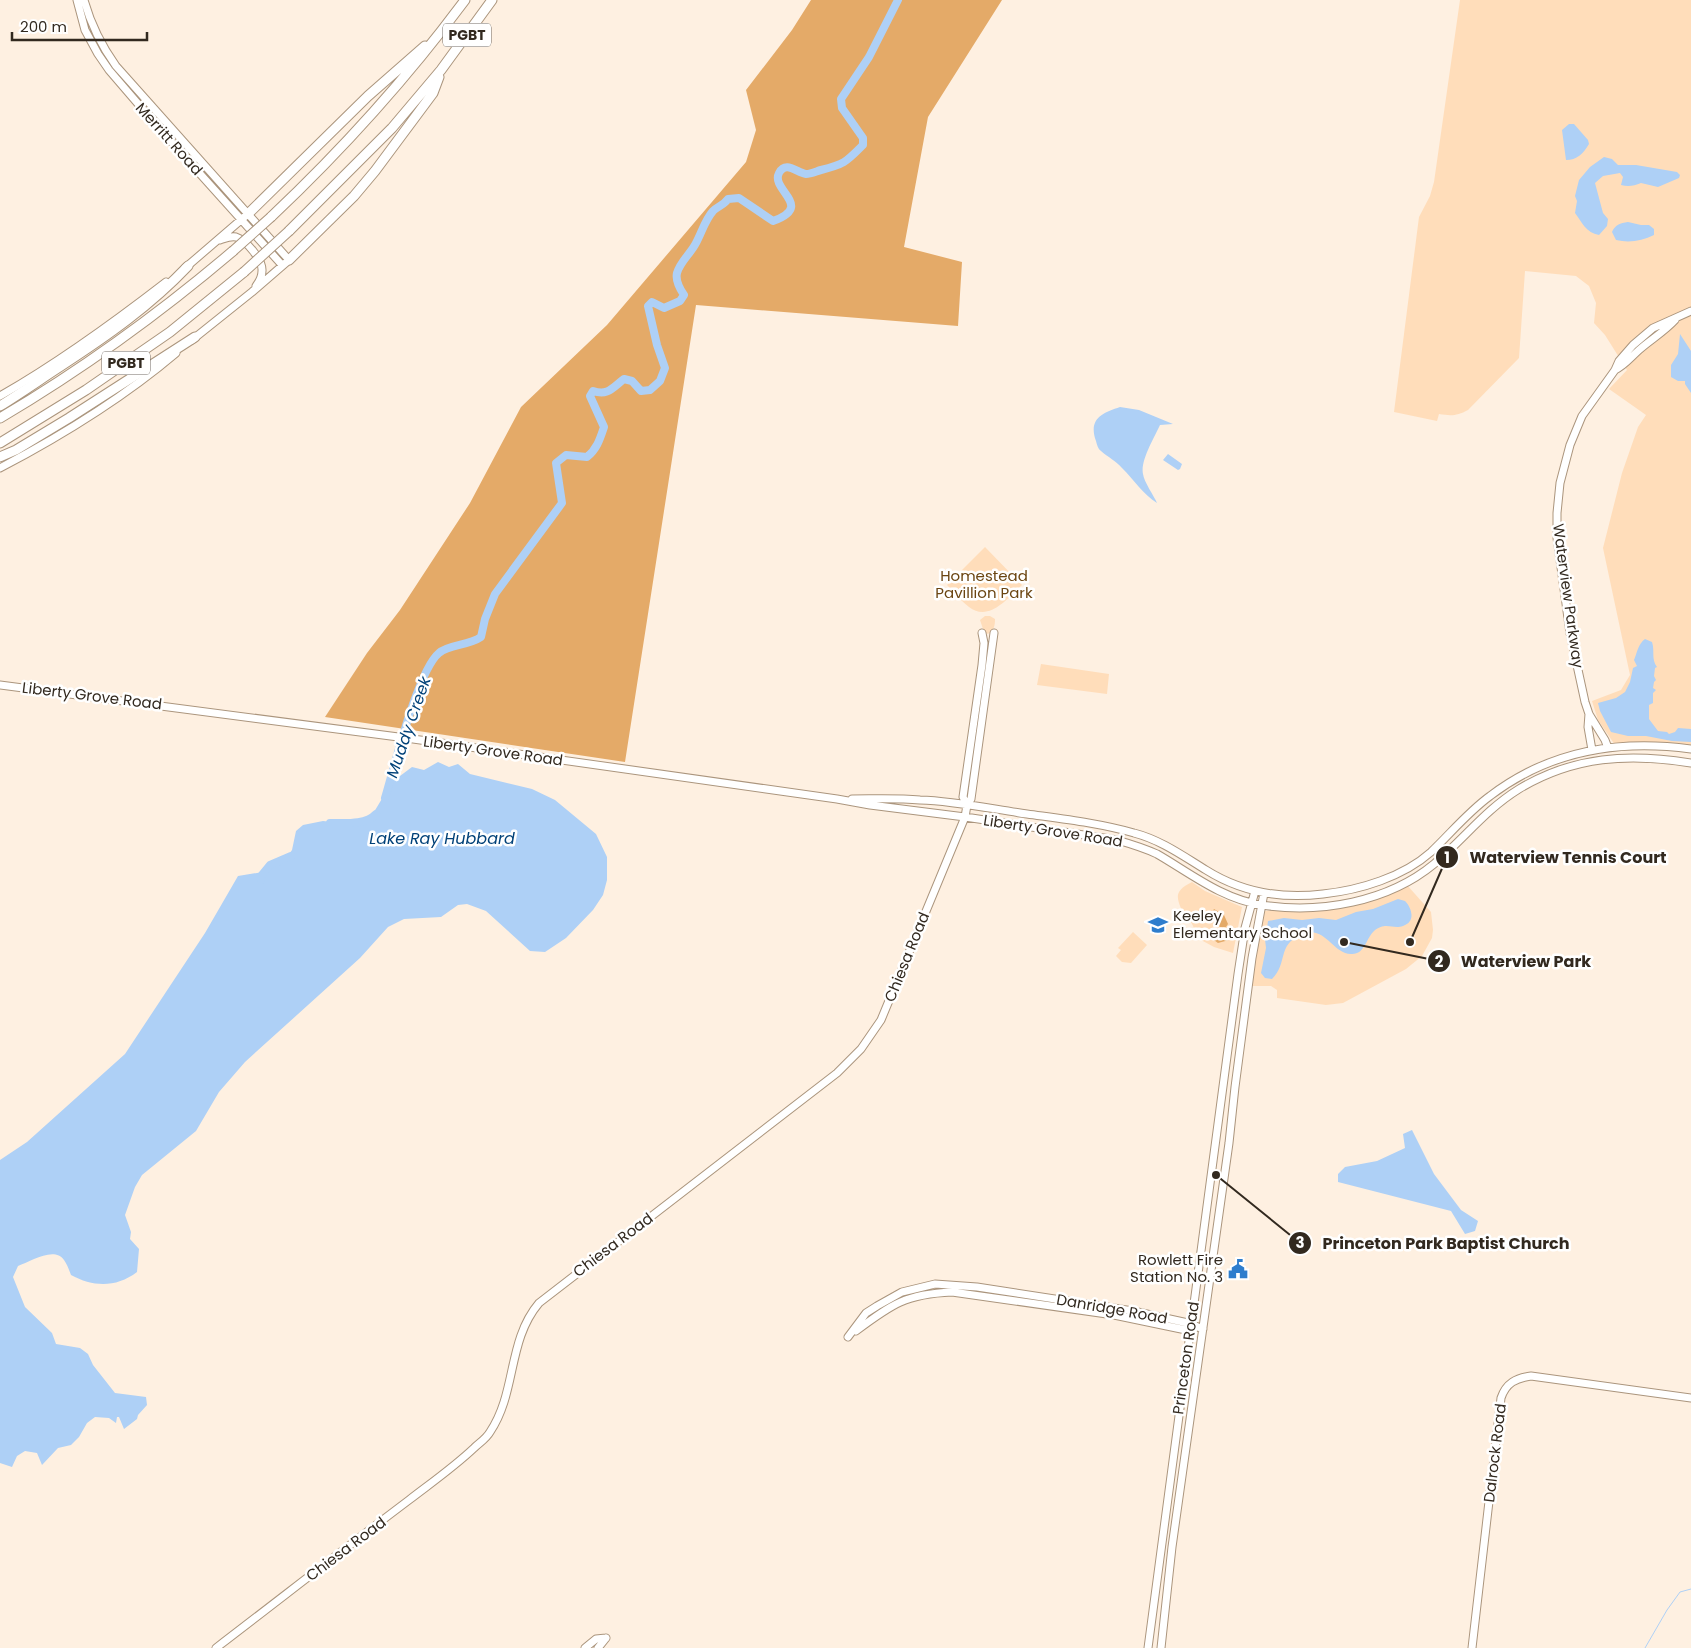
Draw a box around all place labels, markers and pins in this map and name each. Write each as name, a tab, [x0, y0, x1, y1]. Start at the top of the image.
callout: Waterview Tennis Court	[1434, 842, 1676, 873]
place label: Keeley Elementary School	[1173, 905, 1312, 943]
school or university icon: Keeley Elementary School	[1147, 914, 1169, 936]
callout: Waterview Park	[1426, 946, 1602, 977]
callout: Princeton Park Baptist Church	[1288, 1228, 1580, 1259]
place label: Rowlett Fire Station No. 3	[1130, 1249, 1223, 1287]
public building icon: Rowlett Fire Station No. 3	[1227, 1258, 1249, 1280]

